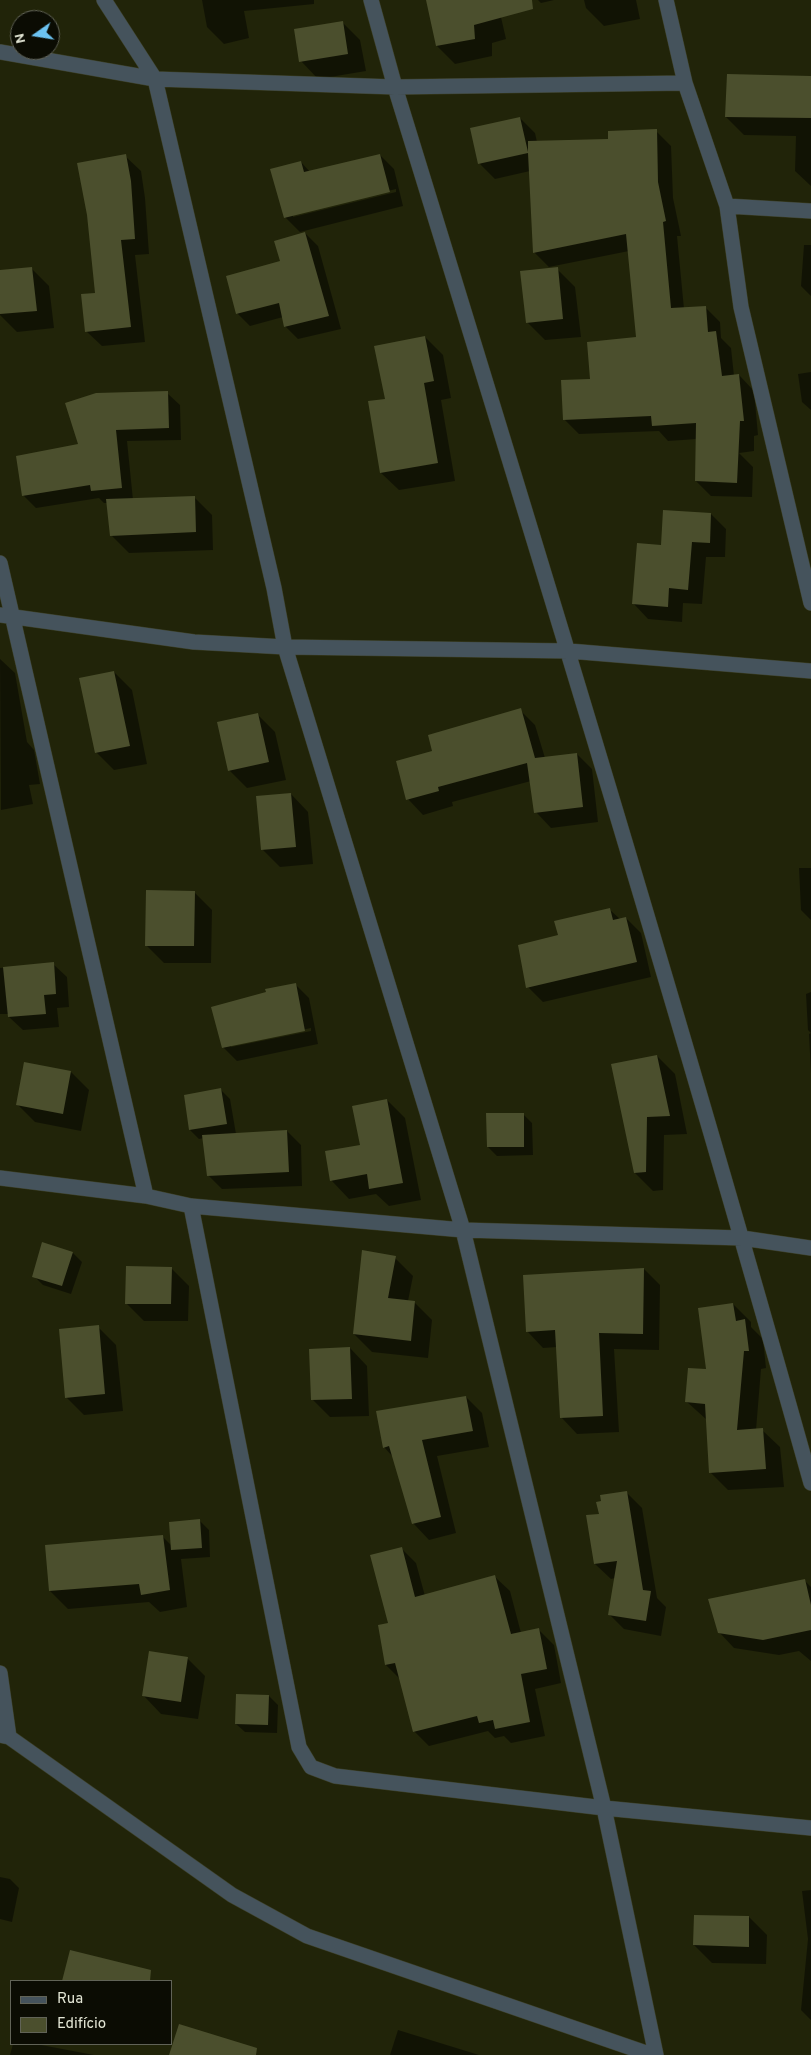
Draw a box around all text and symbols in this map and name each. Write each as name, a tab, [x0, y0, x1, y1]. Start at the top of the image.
north arrow	[10, 10, 60, 60]
text: N	[11, 31, 30, 45]
legend	[10, 1980, 172, 2045]
text: Rua	[57, 1990, 83, 2009]
text: Edifício	[57, 2015, 106, 2034]

